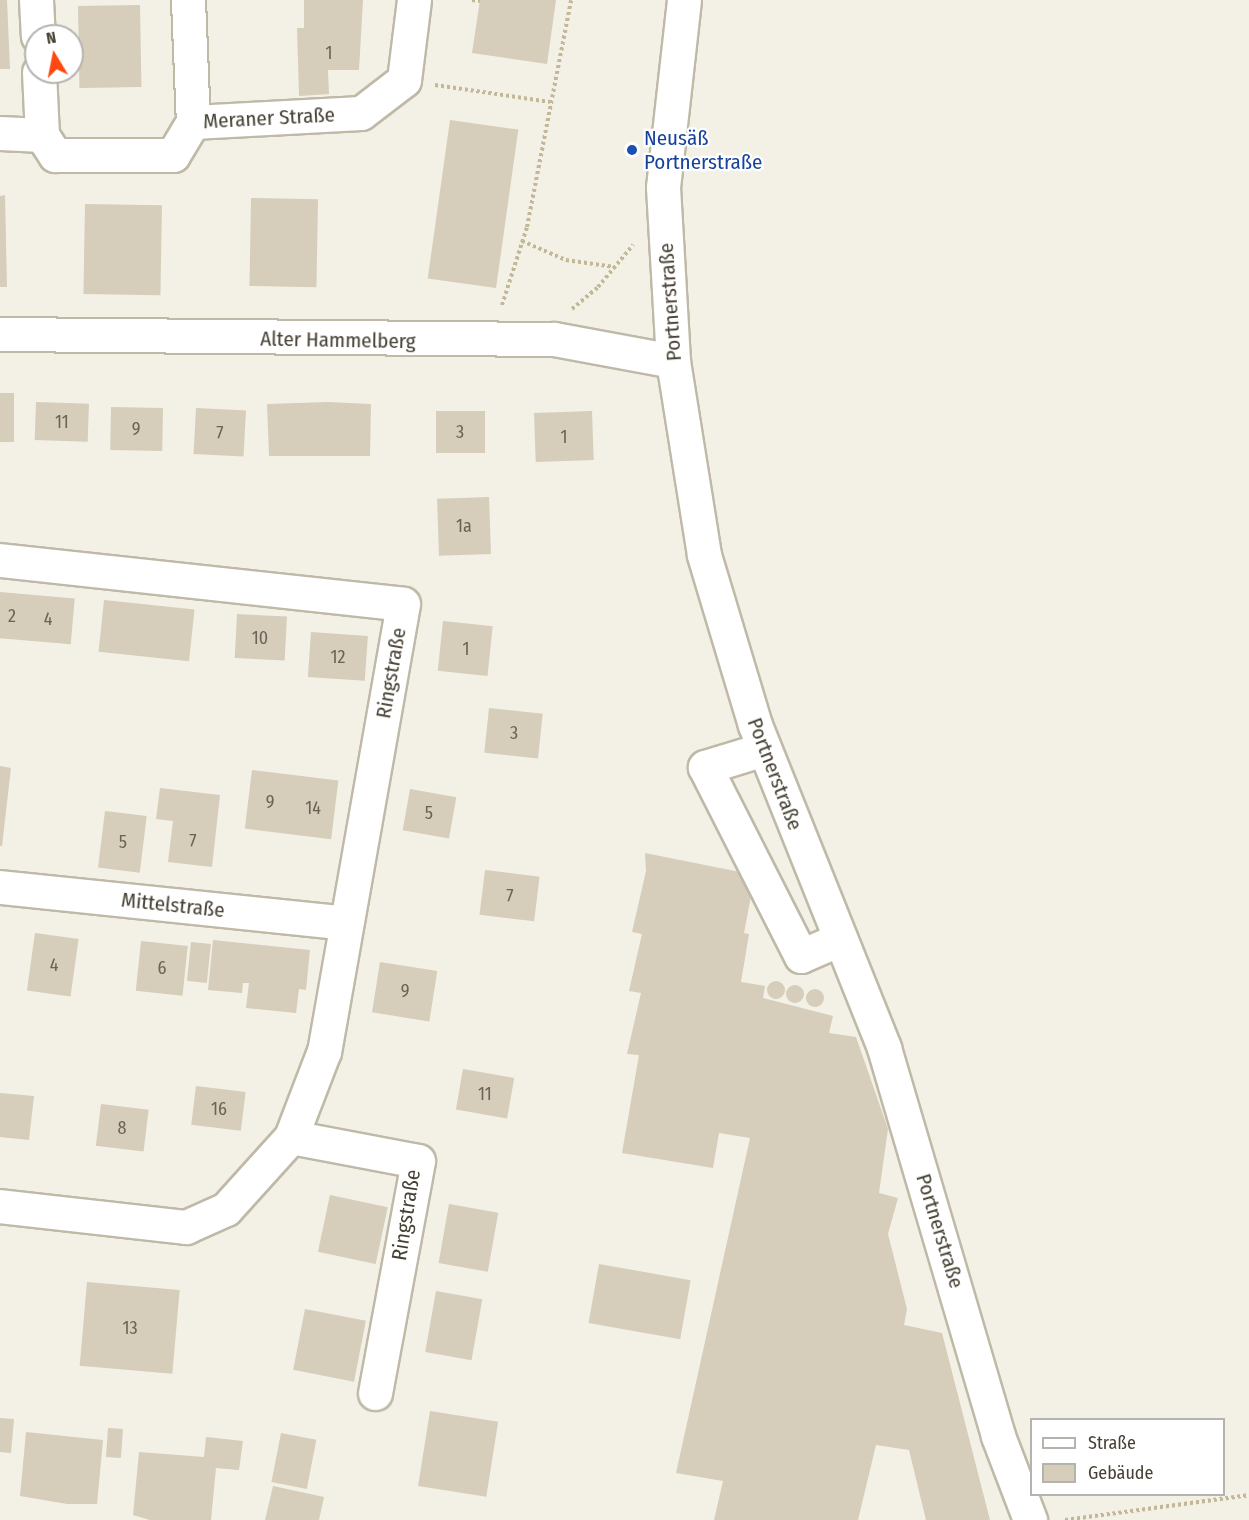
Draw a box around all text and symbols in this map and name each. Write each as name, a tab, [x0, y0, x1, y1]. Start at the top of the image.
north arrow	[24, 24, 84, 84]
text: N	[45, 28, 58, 48]
house number: 1	[325, 42, 333, 64]
street label: Meraner Straße	[203, 102, 335, 134]
place label: Neusäß Portnerstraße	[644, 125, 762, 175]
marker: Neusäß Portnerstraße	[625, 143, 639, 157]
street label: Portnerstraße	[653, 242, 687, 362]
street label: Alter Hammelberg	[260, 326, 416, 354]
house number: 11	[55, 411, 69, 433]
house number: 9	[132, 418, 140, 440]
house number: 3	[456, 421, 464, 443]
house number: 7	[216, 422, 224, 444]
house number: 1	[560, 426, 568, 448]
house number: 1a	[456, 515, 472, 537]
house number: 2	[8, 605, 16, 627]
house number: 4	[44, 608, 52, 630]
street label: Ringstraße	[371, 626, 411, 720]
house number: 10	[252, 627, 268, 649]
house number: 1	[462, 638, 470, 660]
house number: 12	[331, 646, 345, 668]
street label: Portnerstraße	[742, 714, 808, 834]
house number: 3	[510, 722, 518, 744]
house number: 9	[266, 791, 274, 813]
house number: 14	[305, 797, 321, 819]
house number: 5	[425, 802, 433, 824]
house number: 7	[189, 830, 197, 852]
house number: 5	[119, 831, 127, 853]
house number: 7	[506, 885, 514, 907]
street label: Mittelstraße	[120, 887, 226, 923]
house number: 4	[50, 954, 58, 976]
house number: 6	[158, 957, 166, 979]
house number: 9	[401, 980, 409, 1002]
house number: 11	[478, 1083, 492, 1105]
house number: 16	[211, 1098, 227, 1120]
house number: 8	[118, 1117, 126, 1139]
street label: Ringstraße	[386, 1168, 426, 1262]
street label: Portnerstraße	[911, 1171, 969, 1291]
house number: 13	[122, 1317, 138, 1339]
legend	[1030, 1418, 1225, 1496]
text: Straße	[1088, 1432, 1136, 1454]
text: Gebäude	[1088, 1462, 1153, 1484]

